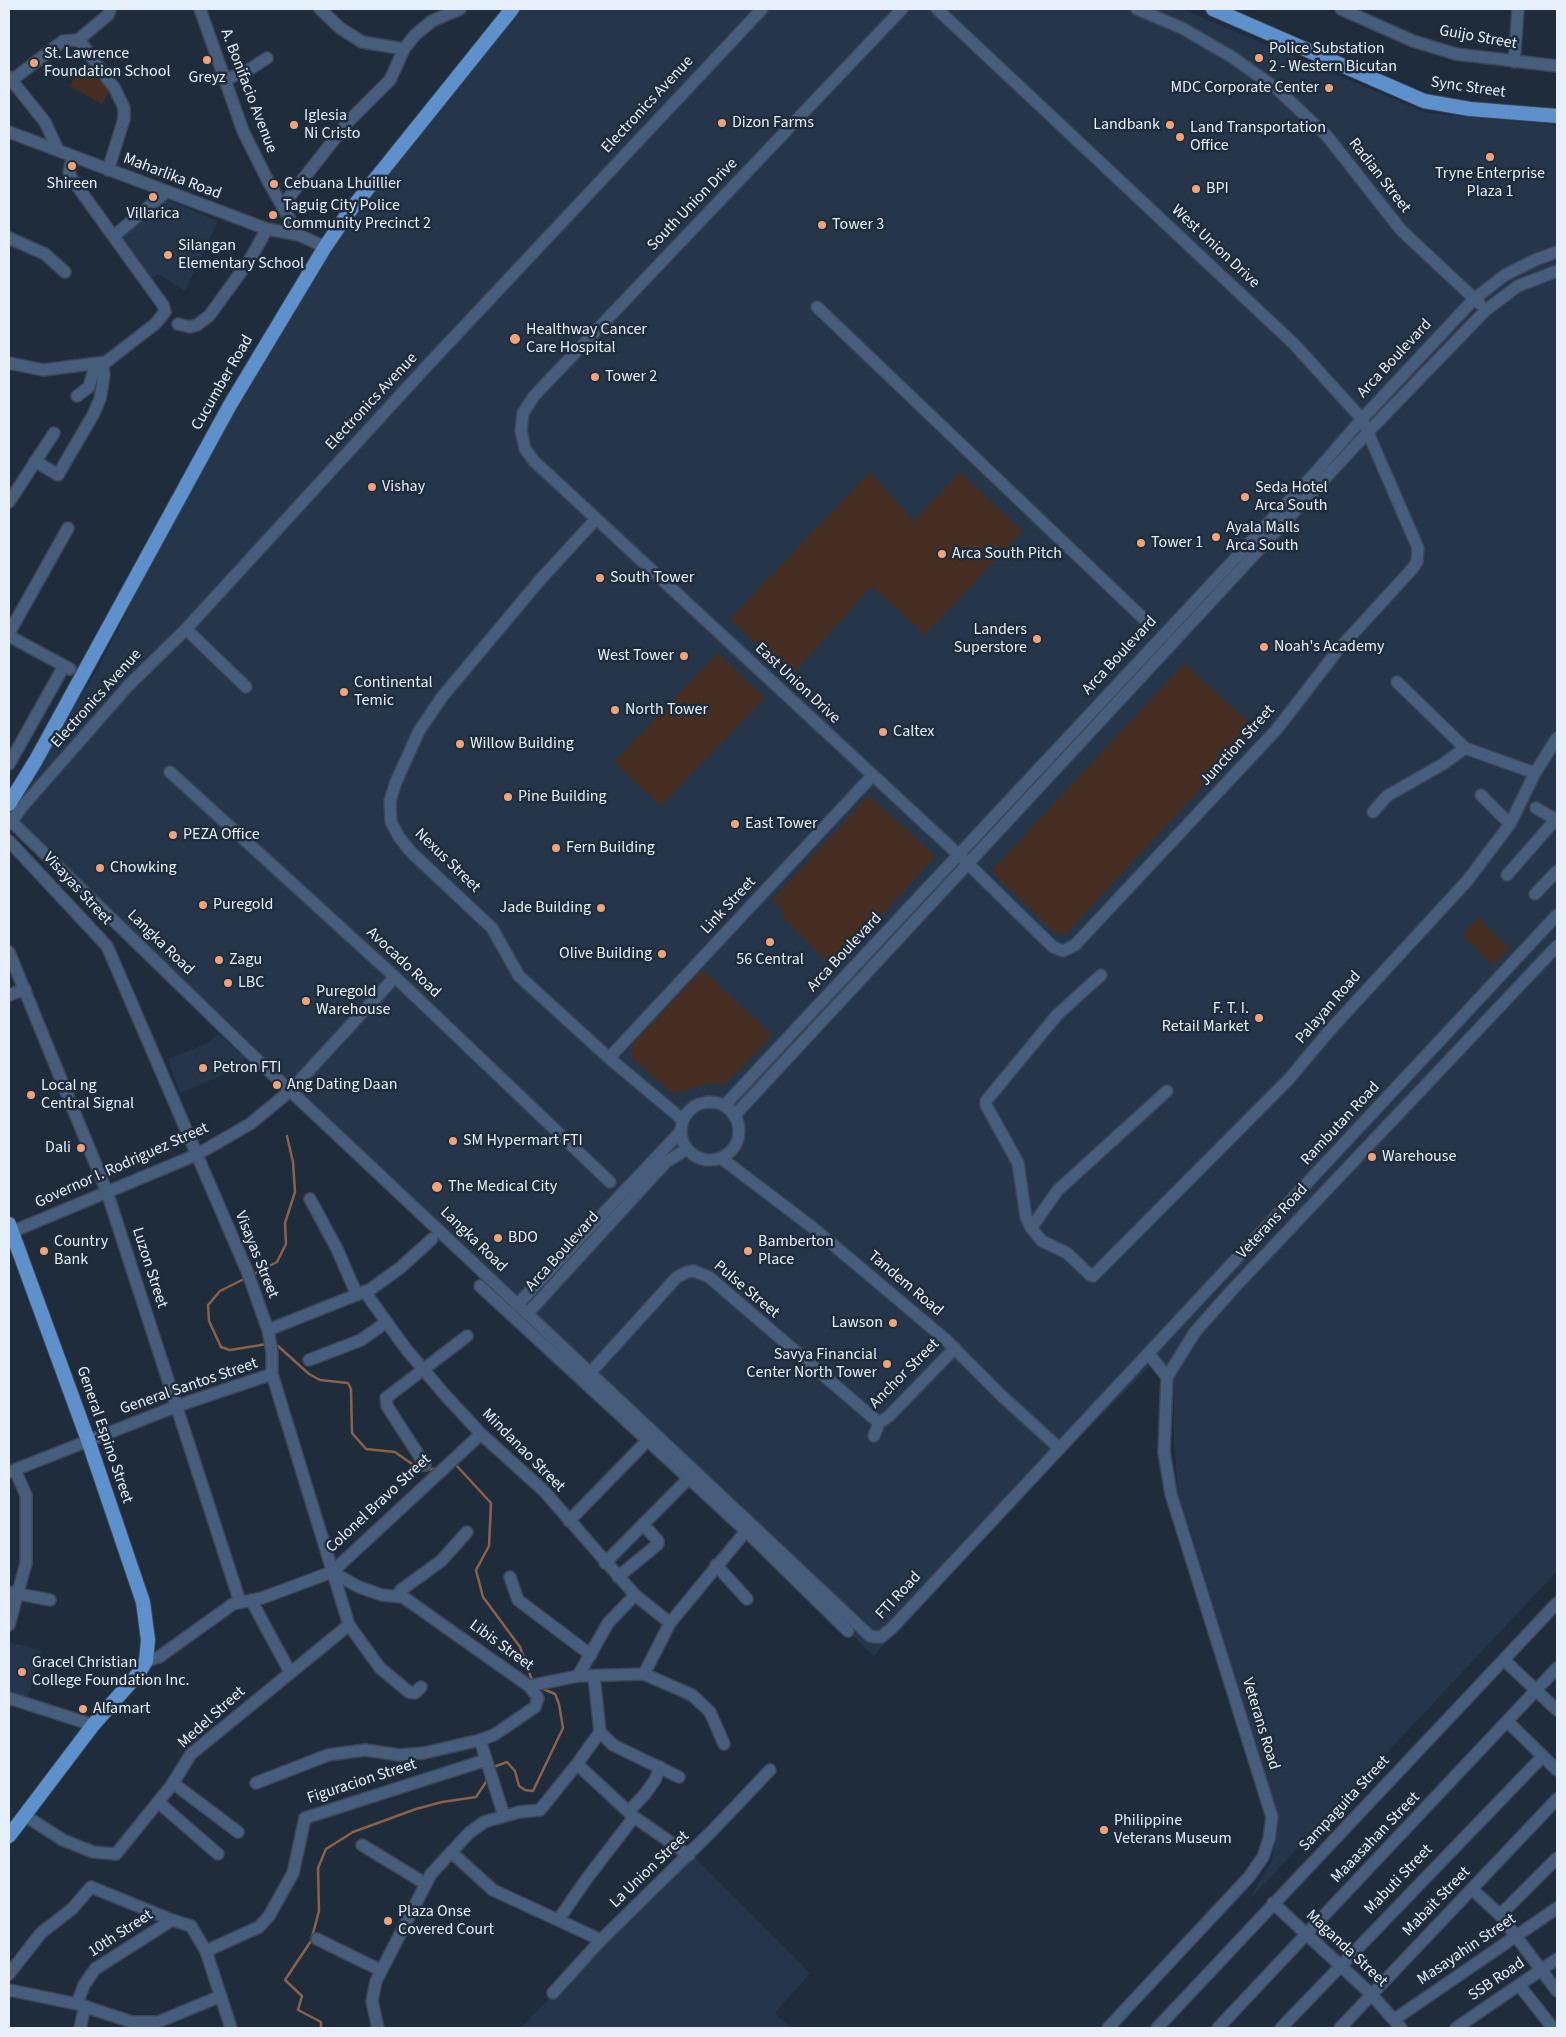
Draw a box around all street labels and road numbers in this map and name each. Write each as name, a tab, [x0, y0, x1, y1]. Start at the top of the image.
street label: Guijo Street	[1438, 22, 1518, 54]
street label: A. Bonifacio Avenue	[215, 26, 281, 156]
street label: Electronics Avenue	[598, 52, 698, 158]
street label: Sync Street	[1429, 73, 1507, 103]
street label: Radian Street	[1344, 135, 1414, 217]
street label: Maharlika Road	[120, 150, 224, 204]
street label: South Union Drive	[644, 155, 742, 255]
street label: West Union Drive	[1167, 201, 1263, 293]
street label: Arca Boulevard	[1354, 316, 1436, 402]
street label: Cucumber Road	[188, 332, 258, 434]
street label: Electronics Avenue	[322, 349, 422, 455]
street label: Arca Boulevard	[1079, 613, 1161, 699]
street label: East Union Drive	[750, 640, 844, 728]
street label: Electronics Avenue	[48, 646, 146, 752]
street label: Junction Street	[1197, 702, 1279, 790]
street label: Nexus Street	[410, 825, 484, 897]
street label: Visayas Street	[39, 849, 115, 929]
street label: Link Street	[698, 873, 760, 939]
street label: Langka Road	[122, 906, 198, 980]
street label: Arca Boulevard	[804, 910, 886, 996]
street label: Avocado Road	[362, 924, 444, 1002]
street label: Palayan Road	[1292, 968, 1366, 1048]
street label: Rambutan Road	[1297, 1078, 1385, 1170]
street label: Governor I. Rodriguez Street	[32, 1119, 212, 1213]
street label: Veterans Road	[1234, 1181, 1312, 1263]
street label: Langka Road	[435, 1203, 511, 1277]
street label: Arca Boulevard	[522, 1208, 604, 1296]
street label: Visayas Street	[230, 1209, 282, 1301]
street label: Luzon Street	[127, 1225, 171, 1311]
street label: Tandem Road	[864, 1247, 946, 1321]
street label: Pulse Street	[709, 1257, 783, 1323]
street label: Anchor Street	[866, 1335, 944, 1413]
street label: General Santos Street	[118, 1354, 260, 1420]
street label: General Espino Street	[72, 1364, 136, 1506]
street label: Mindanao Street	[477, 1405, 569, 1497]
street label: Colonel Bravo Street	[323, 1450, 435, 1558]
street label: FTI Road	[872, 1568, 926, 1624]
street label: Libis Street	[465, 1616, 537, 1676]
street label: Veterans Road	[1237, 1676, 1283, 1772]
street label: Medel Street	[174, 1683, 250, 1753]
street label: Sampaguita Street	[1296, 1752, 1394, 1856]
street label: Figuracion Street	[305, 1755, 419, 1809]
street label: Maaasahan Street	[1328, 1788, 1424, 1888]
street label: La Union Street	[606, 1827, 694, 1913]
street label: Mabuti Street	[1361, 1841, 1437, 1919]
street label: Mabait Street	[1399, 1863, 1475, 1941]
street label: 10th Street	[85, 1906, 157, 1962]
street label: Maganda Street	[1301, 1906, 1391, 1992]
street label: Masayahin Street	[1414, 1910, 1520, 1990]
street label: SSB Road	[1465, 1954, 1529, 2006]

